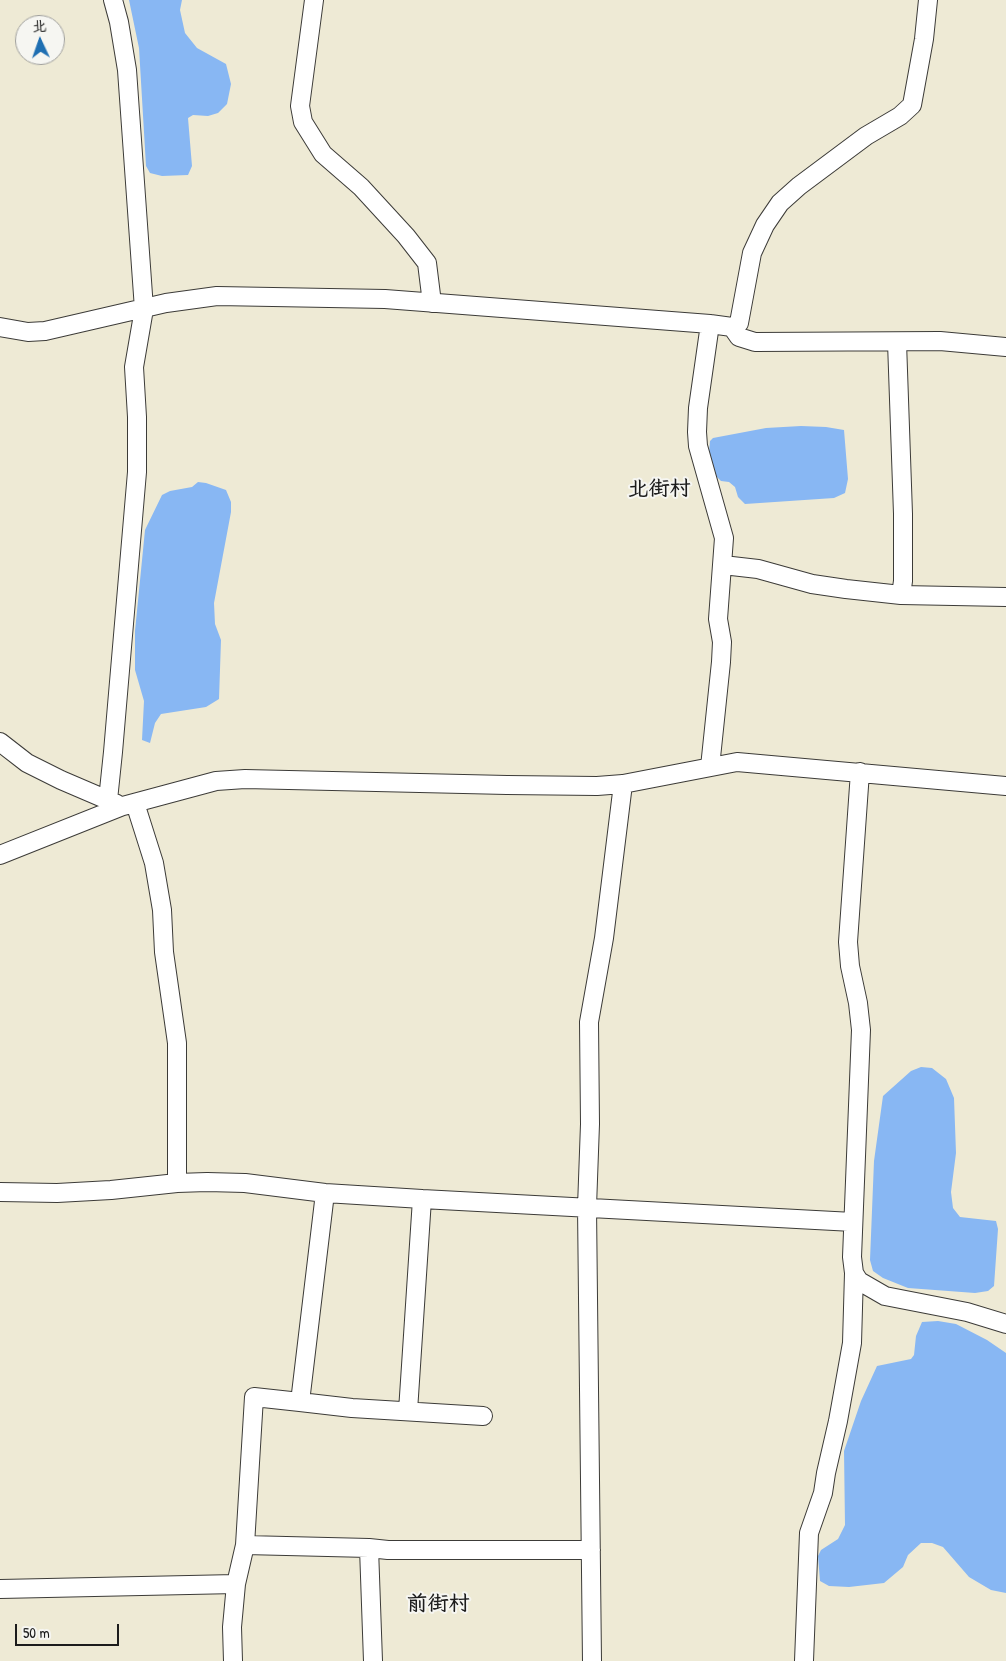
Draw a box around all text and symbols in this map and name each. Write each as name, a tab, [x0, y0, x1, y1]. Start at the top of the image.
north arrow	[15, 15, 65, 65]
text: 北	[32, 16, 47, 35]
district label: 北街村	[628, 476, 690, 502]
district label: 前街村	[407, 1591, 469, 1617]
scale bar	[18, 1614, 121, 1646]
text: 50 m	[23, 1622, 50, 1643]

